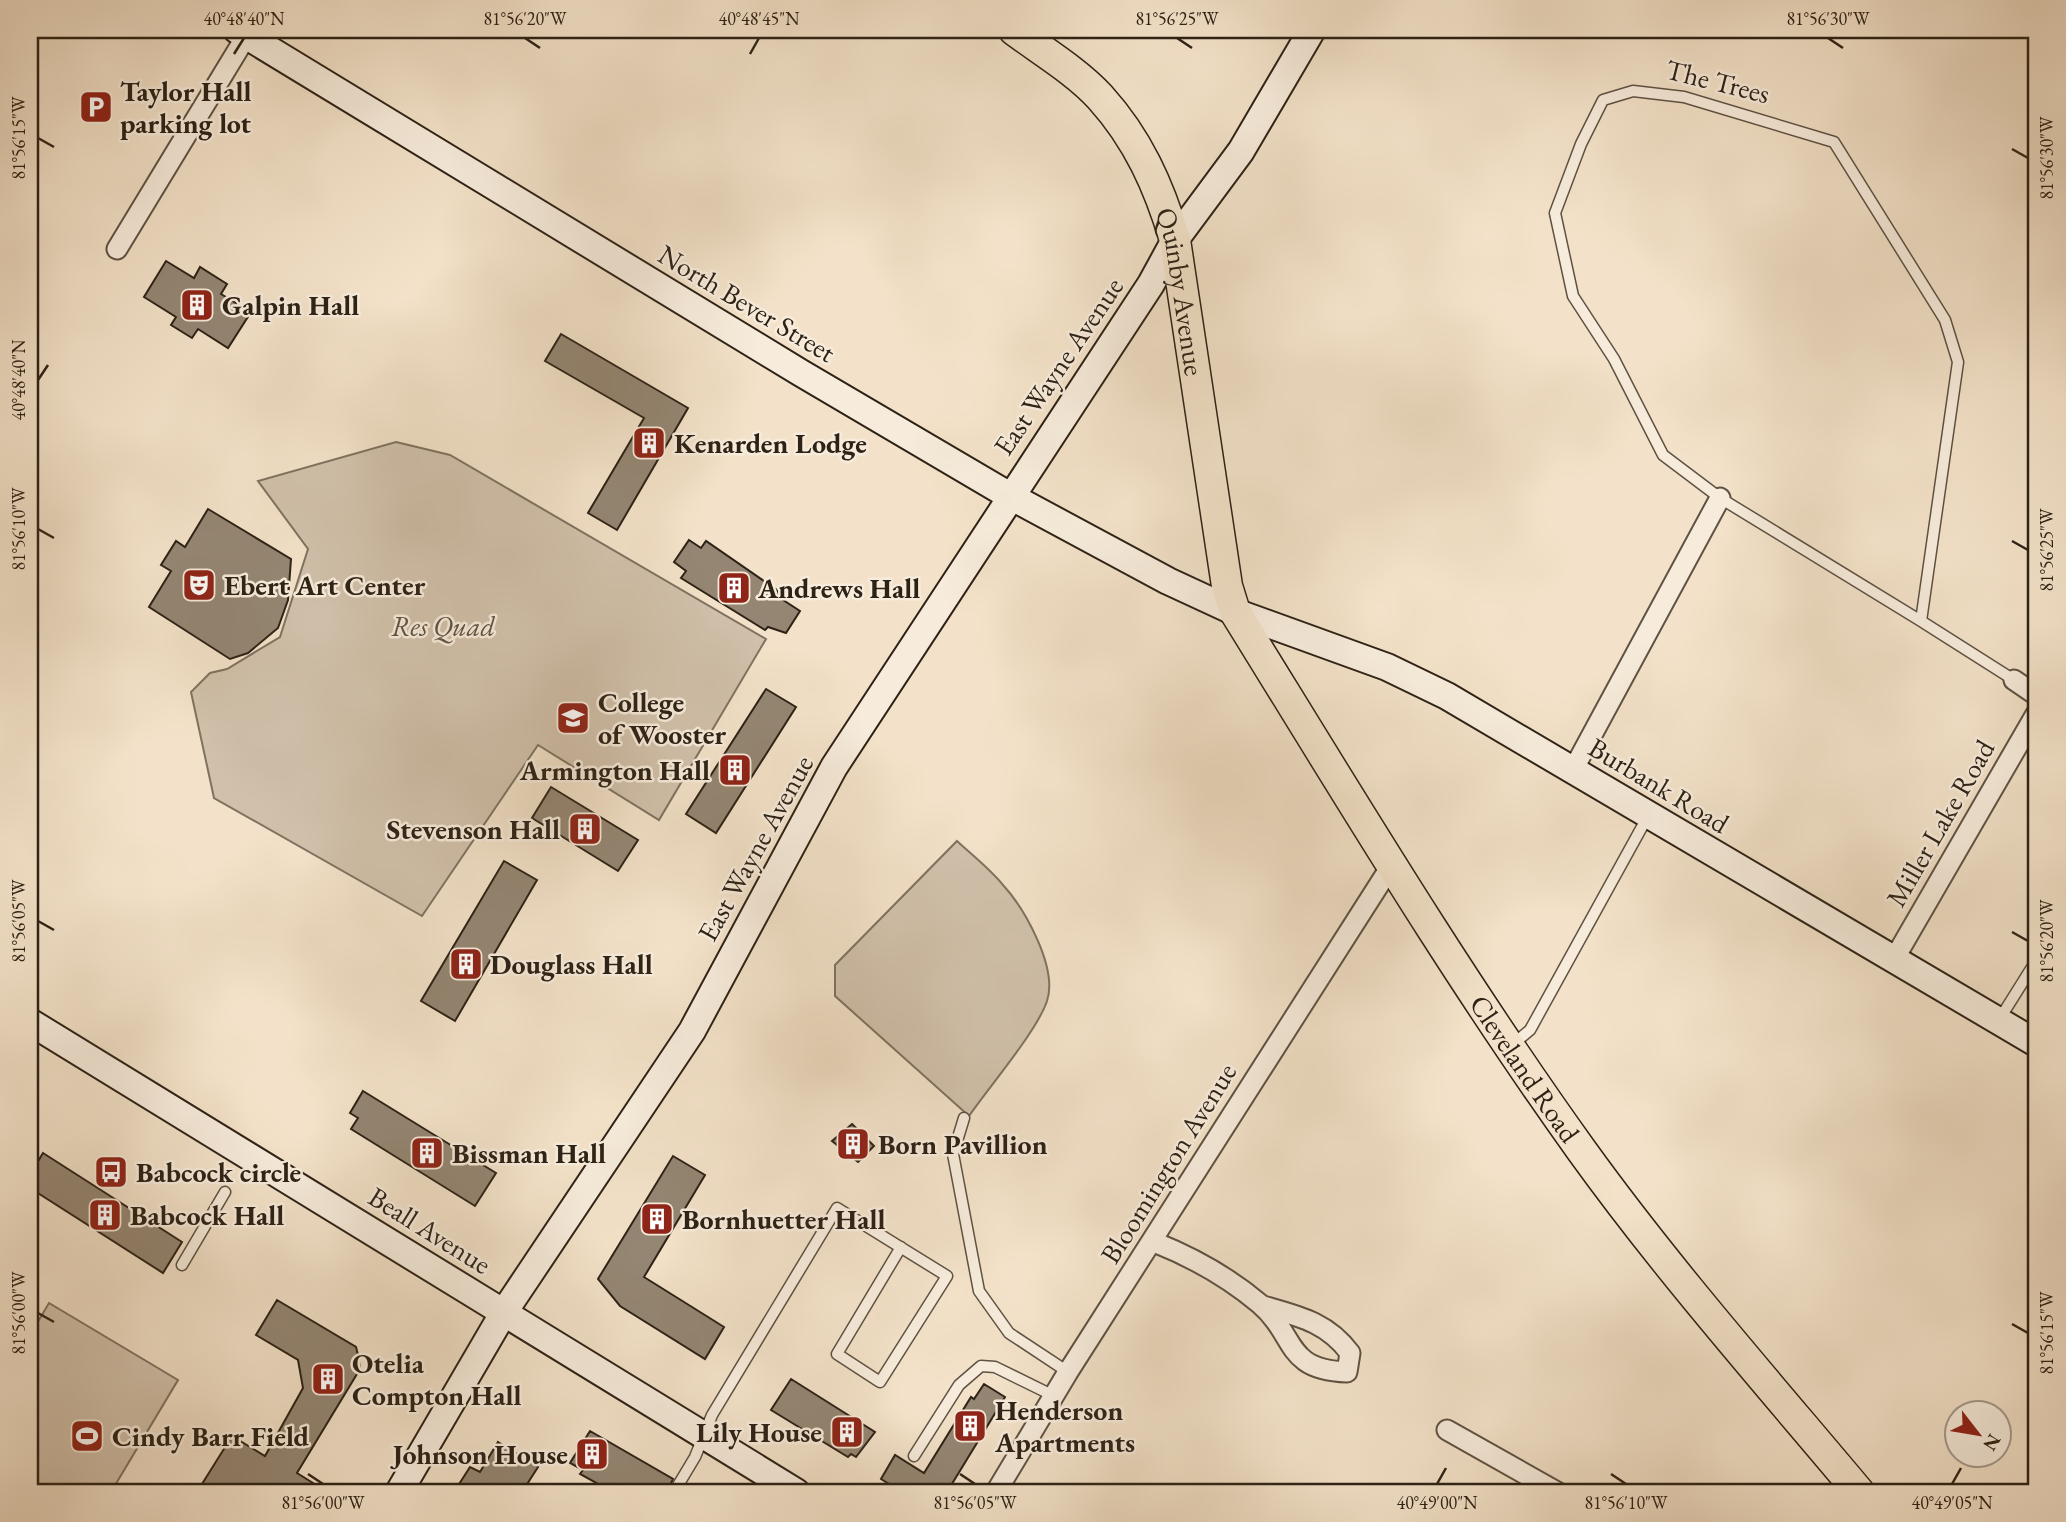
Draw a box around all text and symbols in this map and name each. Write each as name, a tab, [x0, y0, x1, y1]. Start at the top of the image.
text: 40°48'40"N	[204, 7, 285, 30]
text: 81°56'20"W	[483, 7, 567, 30]
text: 40°48'45"N	[719, 7, 800, 30]
text: 81°56'25"W	[1135, 7, 1219, 30]
text: 81°56'30"W	[1786, 7, 1870, 30]
street label: The Trees	[1662, 51, 1774, 111]
place label: Taylor Hall parking lot	[120, 73, 252, 141]
parking icon: Taylor Hall parking lot	[77, 88, 115, 126]
text: 81°56'15"W	[7, 96, 30, 180]
text: 81°56'30"W	[2035, 116, 2058, 200]
street label: Quinby Avenue	[1148, 203, 1213, 378]
street label: North Bever Street	[652, 236, 842, 370]
street label: East Wayne Avenue	[985, 270, 1131, 462]
building icon: Galpin Hall	[178, 286, 216, 324]
place label: Galpin Hall	[222, 287, 359, 323]
text: 40°48'40"N	[7, 339, 30, 420]
building icon: Kenarden Lodge	[630, 424, 668, 462]
place label: Kenarden Lodge	[674, 425, 867, 461]
text: 81°56'10"W	[7, 487, 30, 571]
text: 81°56'25"W	[2035, 508, 2058, 592]
theatre icon: Ebert Art Center	[180, 566, 218, 604]
place label: Ebert Art Center	[224, 567, 426, 603]
building icon: Andrews Hall	[715, 569, 753, 607]
place label: Andrews Hall	[757, 570, 920, 606]
park label: Res Quad	[391, 608, 496, 644]
place label: College of Wooster	[598, 684, 727, 752]
school or university icon: College of Wooster	[554, 699, 592, 737]
street label: Burbank Road	[1582, 729, 1737, 841]
street label: Miller Lake Road	[1878, 732, 2003, 913]
street label: East Wayne Avenue	[689, 749, 821, 947]
building icon: Armington Hall	[716, 751, 754, 789]
place label: Armington Hall	[519, 752, 710, 788]
building icon: Stevenson Hall	[566, 810, 604, 848]
place label: Stevenson Hall	[386, 811, 560, 847]
text: 81°56'05"W	[7, 879, 30, 963]
text: 81°56'20"W	[2035, 899, 2058, 983]
building icon: Douglass Hall	[447, 945, 485, 983]
place label: Douglass Hall	[490, 946, 653, 982]
street label: Cleveland Road	[1462, 988, 1589, 1150]
street label: Bloomington Avenue	[1092, 1056, 1244, 1270]
building icon: Born Pavillion	[834, 1125, 872, 1163]
place label: Born Pavillion	[878, 1126, 1048, 1162]
building icon: Bissman Hall	[408, 1134, 446, 1172]
place label: Bissman Hall	[452, 1135, 606, 1171]
bus stop icon: Babcock circle	[92, 1153, 130, 1191]
place label: Babcock circle	[136, 1154, 301, 1190]
street label: Beall Avenue	[362, 1178, 498, 1282]
building icon: Babcock Hall	[86, 1196, 124, 1234]
place label: Babcock Hall	[130, 1197, 284, 1233]
building icon: Bornhuetter Hall	[638, 1200, 676, 1238]
place label: Bornhuetter Hall	[682, 1201, 885, 1237]
text: 81°56'00"W	[7, 1271, 30, 1355]
text: 81°56'15"W	[2035, 1291, 2058, 1375]
place label: Otelia Compton Hall	[352, 1345, 521, 1413]
building icon: Otelia Compton Hall	[309, 1360, 347, 1398]
place label: Henderson Apartments	[994, 1392, 1135, 1460]
north arrow	[1944, 1400, 2014, 1470]
building icon: Henderson Apartments	[951, 1407, 989, 1445]
building icon: Lily House	[828, 1413, 866, 1451]
place label: Lily House	[696, 1414, 822, 1450]
sports icon: Cindy Barr Field	[68, 1417, 106, 1455]
place label: Cindy Barr Field	[112, 1418, 310, 1454]
text: N	[1977, 1429, 2007, 1456]
building icon: Johnson House	[573, 1435, 611, 1473]
place label: Johnson House	[389, 1436, 568, 1472]
text: 81°56'00"W	[281, 1491, 365, 1514]
text: 81°56'05"W	[933, 1491, 1017, 1514]
text: 40°49'00"N	[1397, 1491, 1478, 1514]
text: 81°56'10"W	[1584, 1491, 1668, 1514]
text: 40°49'05"N	[1912, 1491, 1993, 1514]

